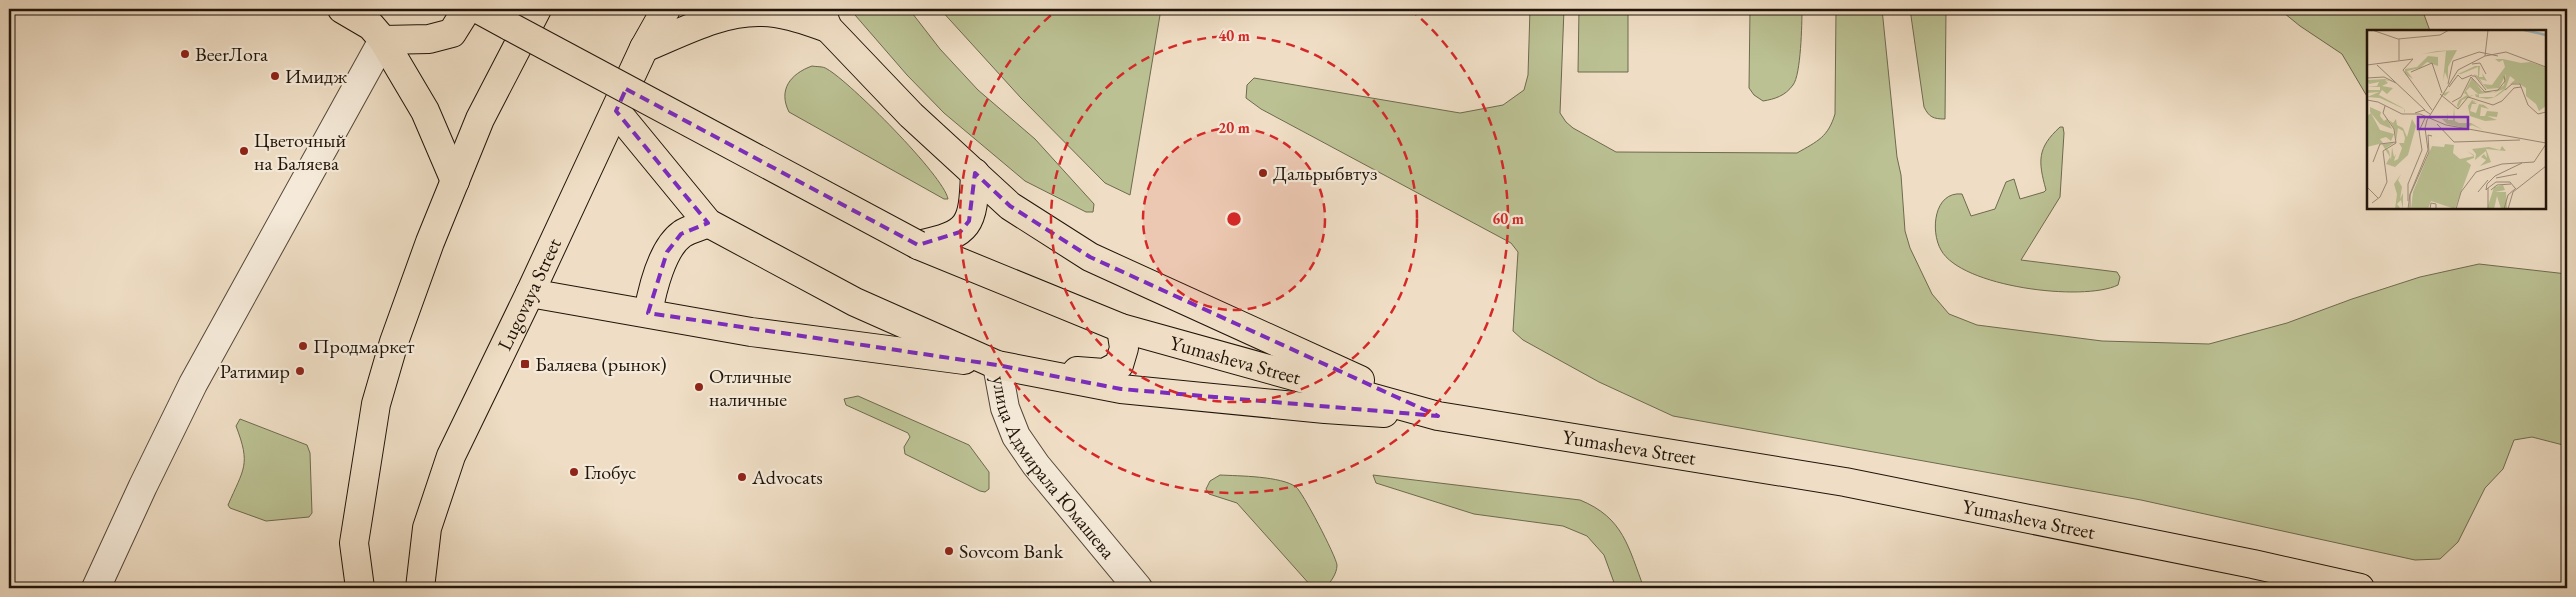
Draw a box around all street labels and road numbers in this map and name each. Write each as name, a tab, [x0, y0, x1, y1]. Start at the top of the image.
street label: Lugovaya Street	[491, 233, 567, 355]
street label: Yumasheva Street	[1167, 329, 1304, 390]
street label: улица Адмирала Юмашева	[986, 374, 1121, 564]
street label: Yumasheva Street	[1561, 423, 1698, 471]
street label: Yumasheva Street	[1960, 493, 2098, 545]

